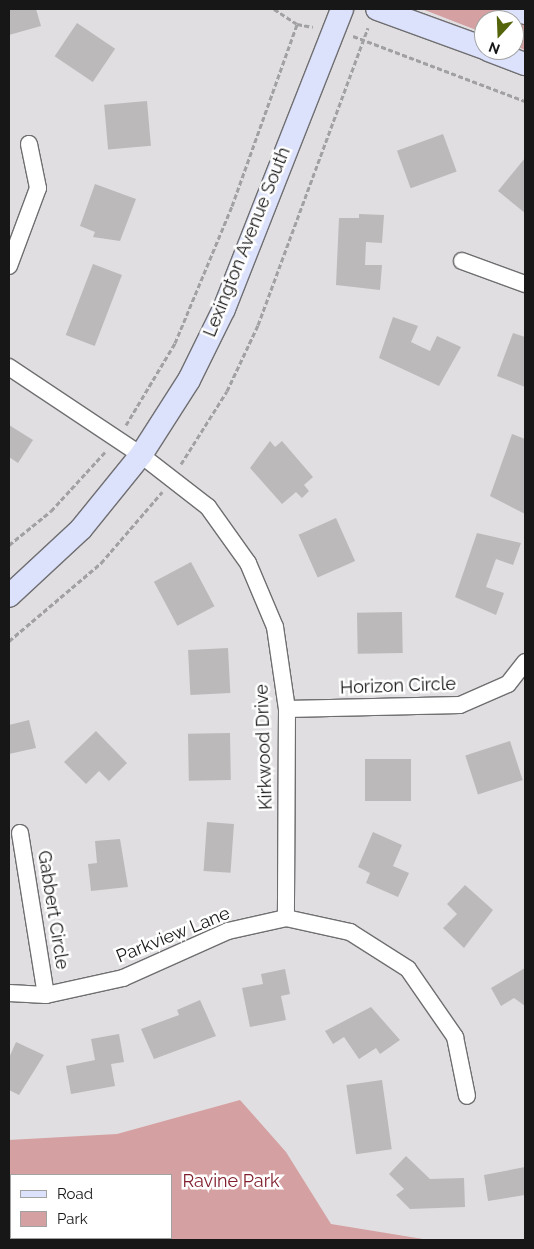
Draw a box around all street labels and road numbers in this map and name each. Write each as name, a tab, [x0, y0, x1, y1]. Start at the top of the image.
street label: Lexington Avenue South	[199, 144, 295, 340]
street label: Horizon Circle	[340, 673, 456, 699]
street label: Kirkwood Drive	[251, 684, 277, 810]
street label: Gabbert Circle	[33, 849, 73, 971]
street label: Parkview Lane	[113, 902, 233, 968]

